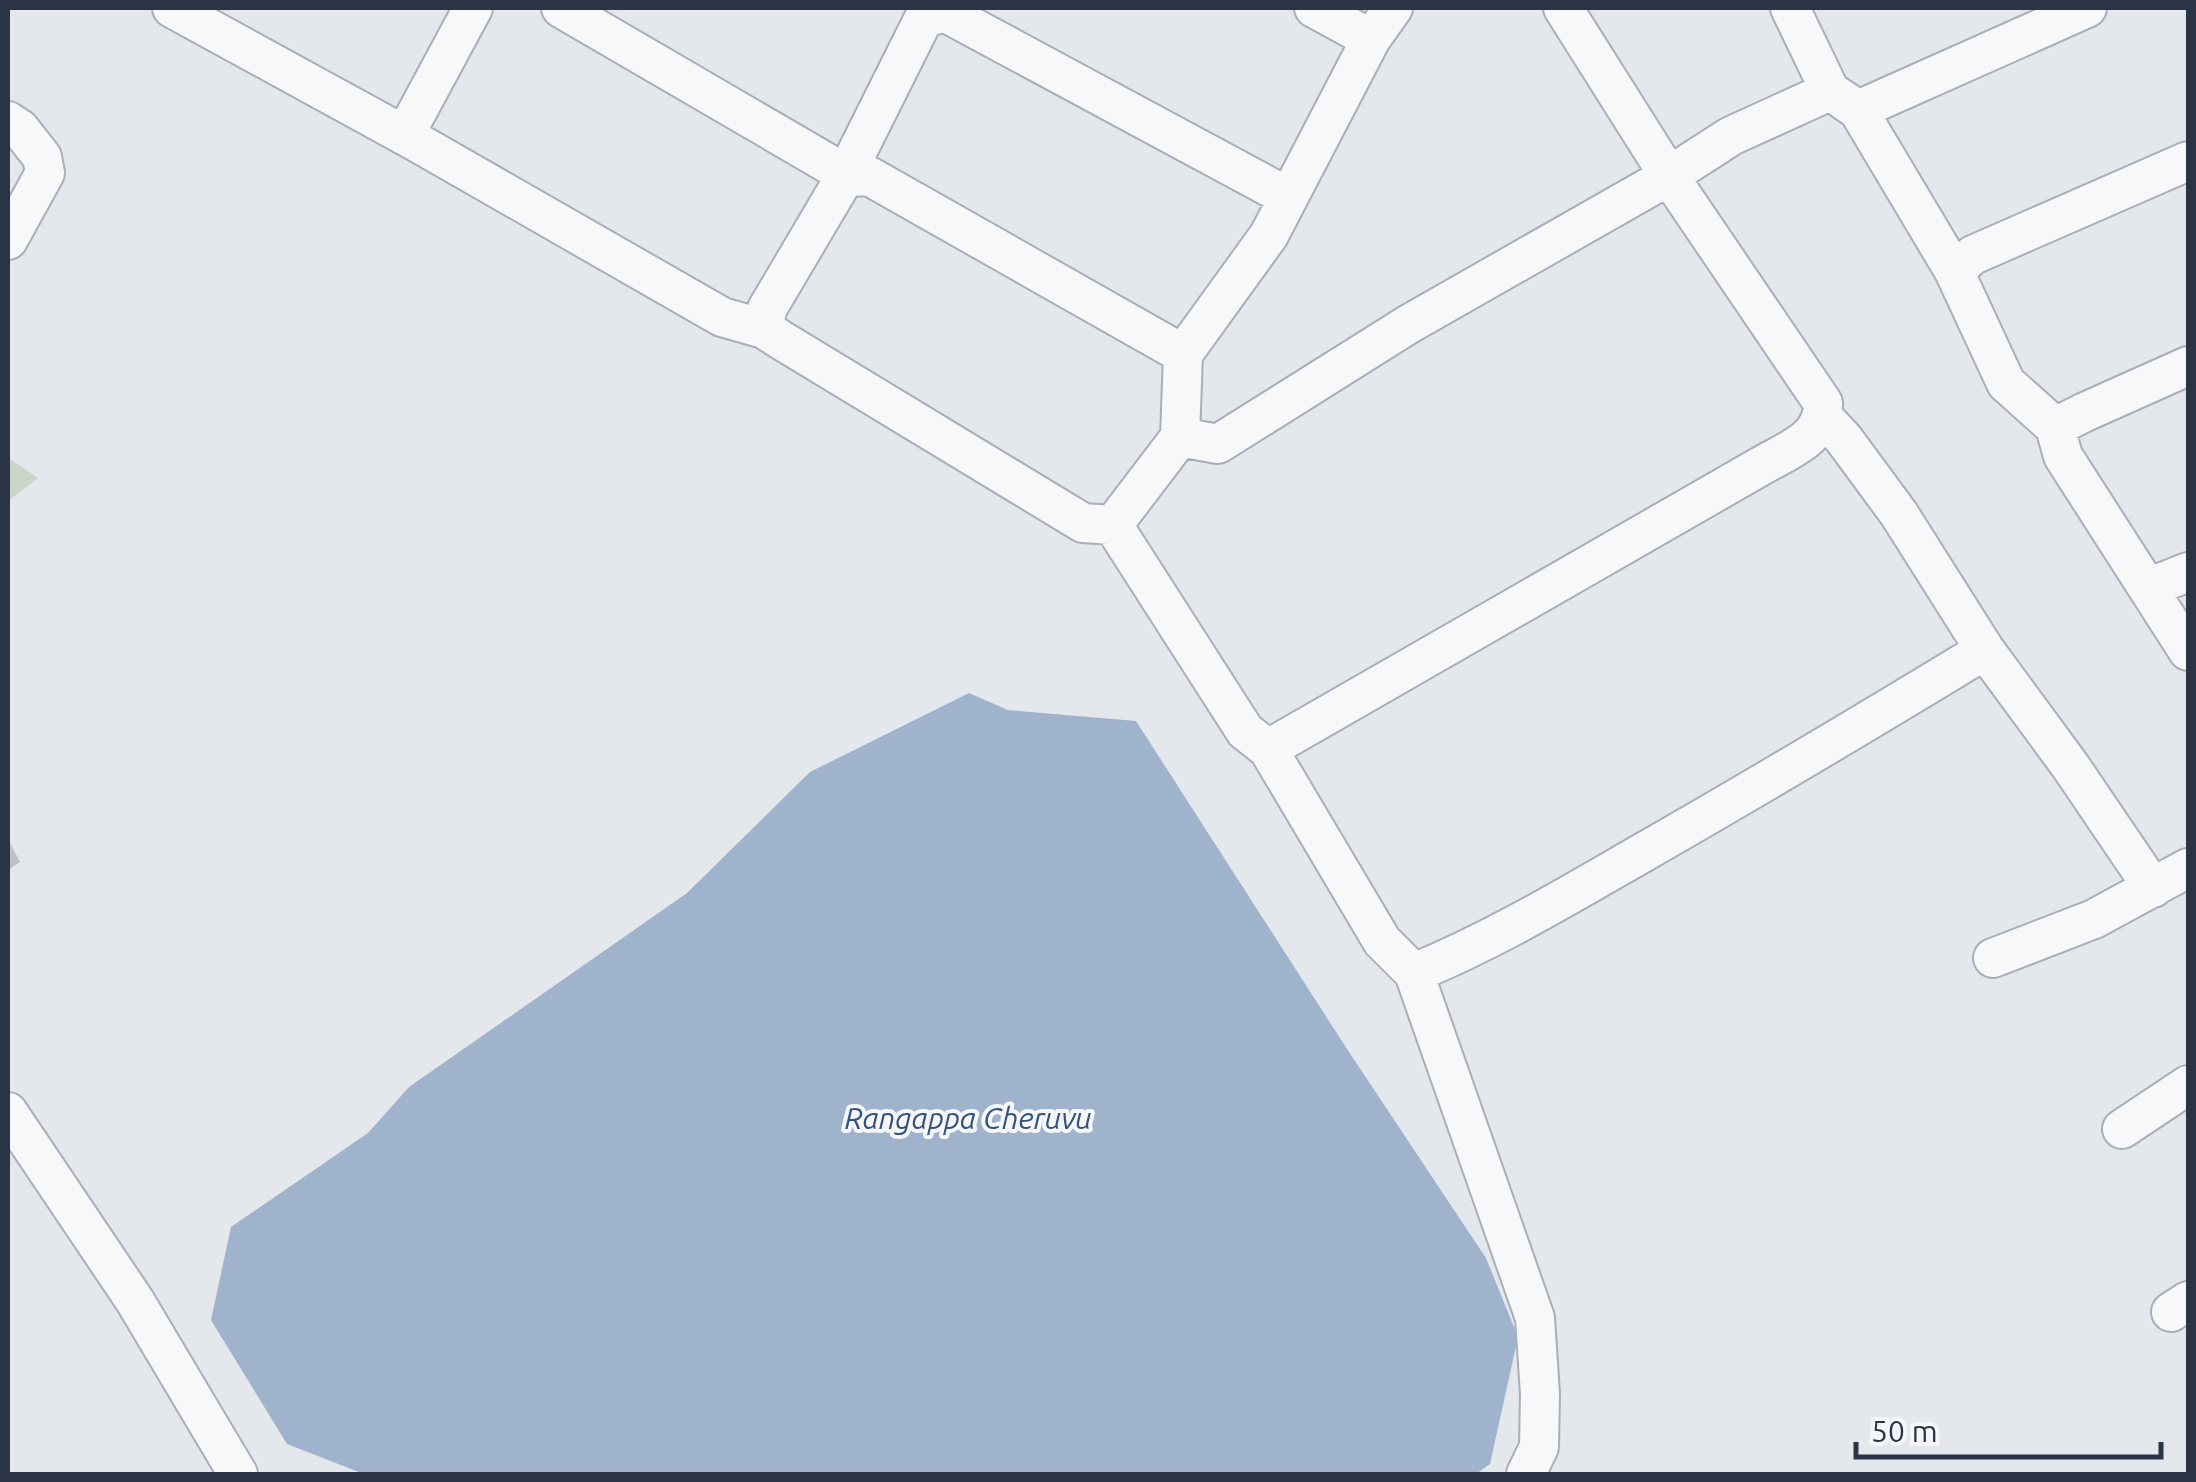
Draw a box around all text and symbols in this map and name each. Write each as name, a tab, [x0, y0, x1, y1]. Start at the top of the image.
water label: Rangappa Cheruvu	[844, 1101, 1092, 1135]
scale bar	[1856, 1397, 2161, 1459]
text: 50 m	[1871, 1414, 1938, 1448]

